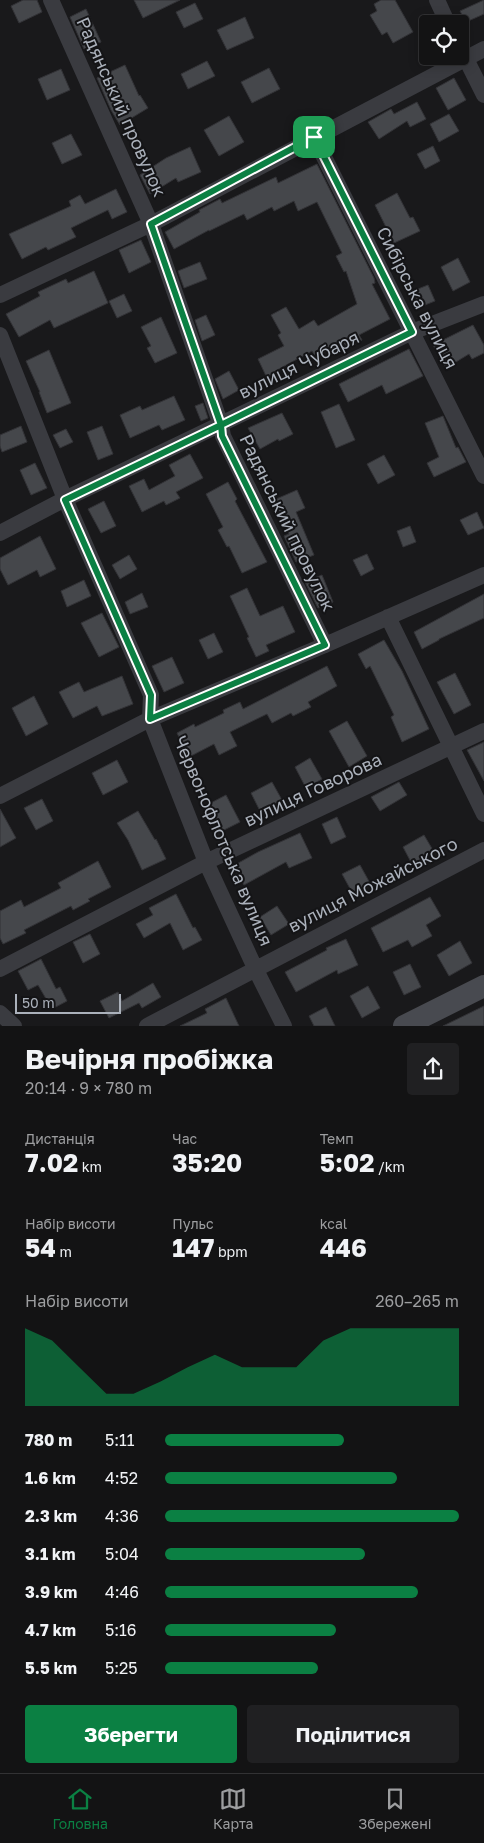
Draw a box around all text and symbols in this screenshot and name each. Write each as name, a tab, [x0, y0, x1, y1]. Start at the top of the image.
street label: Радянський провулок	[72, 13, 171, 200]
map controls	[419, 15, 469, 65]
button: locate	[419, 15, 469, 65]
pin	[293, 116, 335, 158]
icon: arrive	[300, 123, 328, 151]
street label: Сибірська вулиця	[373, 223, 463, 372]
street label: вулиця Чубаря	[235, 325, 362, 403]
street label: Радянський провулок	[235, 430, 340, 615]
street label: Червонофлотська вулиця	[170, 732, 278, 949]
street label: вулиця Говорова	[240, 748, 385, 831]
street label: вулиця Можайського	[284, 832, 461, 936]
scale bar	[15, 991, 121, 1014]
text: 50 m	[22, 994, 55, 1011]
text: Вечірня пробіжка	[25, 1042, 273, 1075]
button: share	[407, 1043, 459, 1095]
text: 20:14 · 9 × 780 m	[25, 1078, 152, 1098]
text: Дистанція	[25, 1130, 95, 1147]
text: Час	[172, 1130, 197, 1147]
text: Темп	[320, 1130, 354, 1147]
text: 7.02	[25, 1147, 78, 1178]
text: 35:20	[172, 1147, 242, 1178]
text: 5:02	[320, 1147, 374, 1178]
text: km	[78, 1158, 102, 1175]
text: /km	[374, 1158, 405, 1175]
text: Набір висоти	[25, 1215, 115, 1232]
text: Пульс	[172, 1215, 214, 1232]
text: kcal	[320, 1215, 347, 1232]
text: 54	[25, 1232, 56, 1263]
text: 147	[172, 1232, 214, 1263]
text: 446	[320, 1232, 367, 1263]
text: m	[56, 1243, 72, 1260]
text: bpm	[214, 1243, 248, 1260]
text: Набір висоти	[25, 1291, 128, 1311]
text: 260–265 m	[375, 1291, 459, 1311]
text: 780 m	[25, 1430, 72, 1450]
text: 5:11	[105, 1430, 135, 1450]
text: 1.6 km	[25, 1468, 76, 1488]
text: 4:52	[105, 1468, 138, 1488]
text: 2.3 km	[25, 1506, 77, 1526]
text: 4:36	[105, 1506, 139, 1526]
text: 3.1 km	[25, 1544, 75, 1564]
text: 5:04	[105, 1544, 139, 1564]
text: 3.9 km	[25, 1582, 77, 1602]
text: 4:46	[105, 1582, 139, 1602]
text: 4.7 km	[25, 1620, 76, 1640]
text: 5:16	[105, 1620, 137, 1640]
text: 5.5 km	[25, 1658, 77, 1678]
text: 5:25	[105, 1658, 138, 1678]
button: Зберегти	[25, 1705, 237, 1763]
button: Поділитися	[247, 1705, 459, 1763]
tab: Головна	[52, 1785, 108, 1832]
tab: Карта	[213, 1785, 253, 1832]
tab: Збережені	[358, 1785, 432, 1832]

